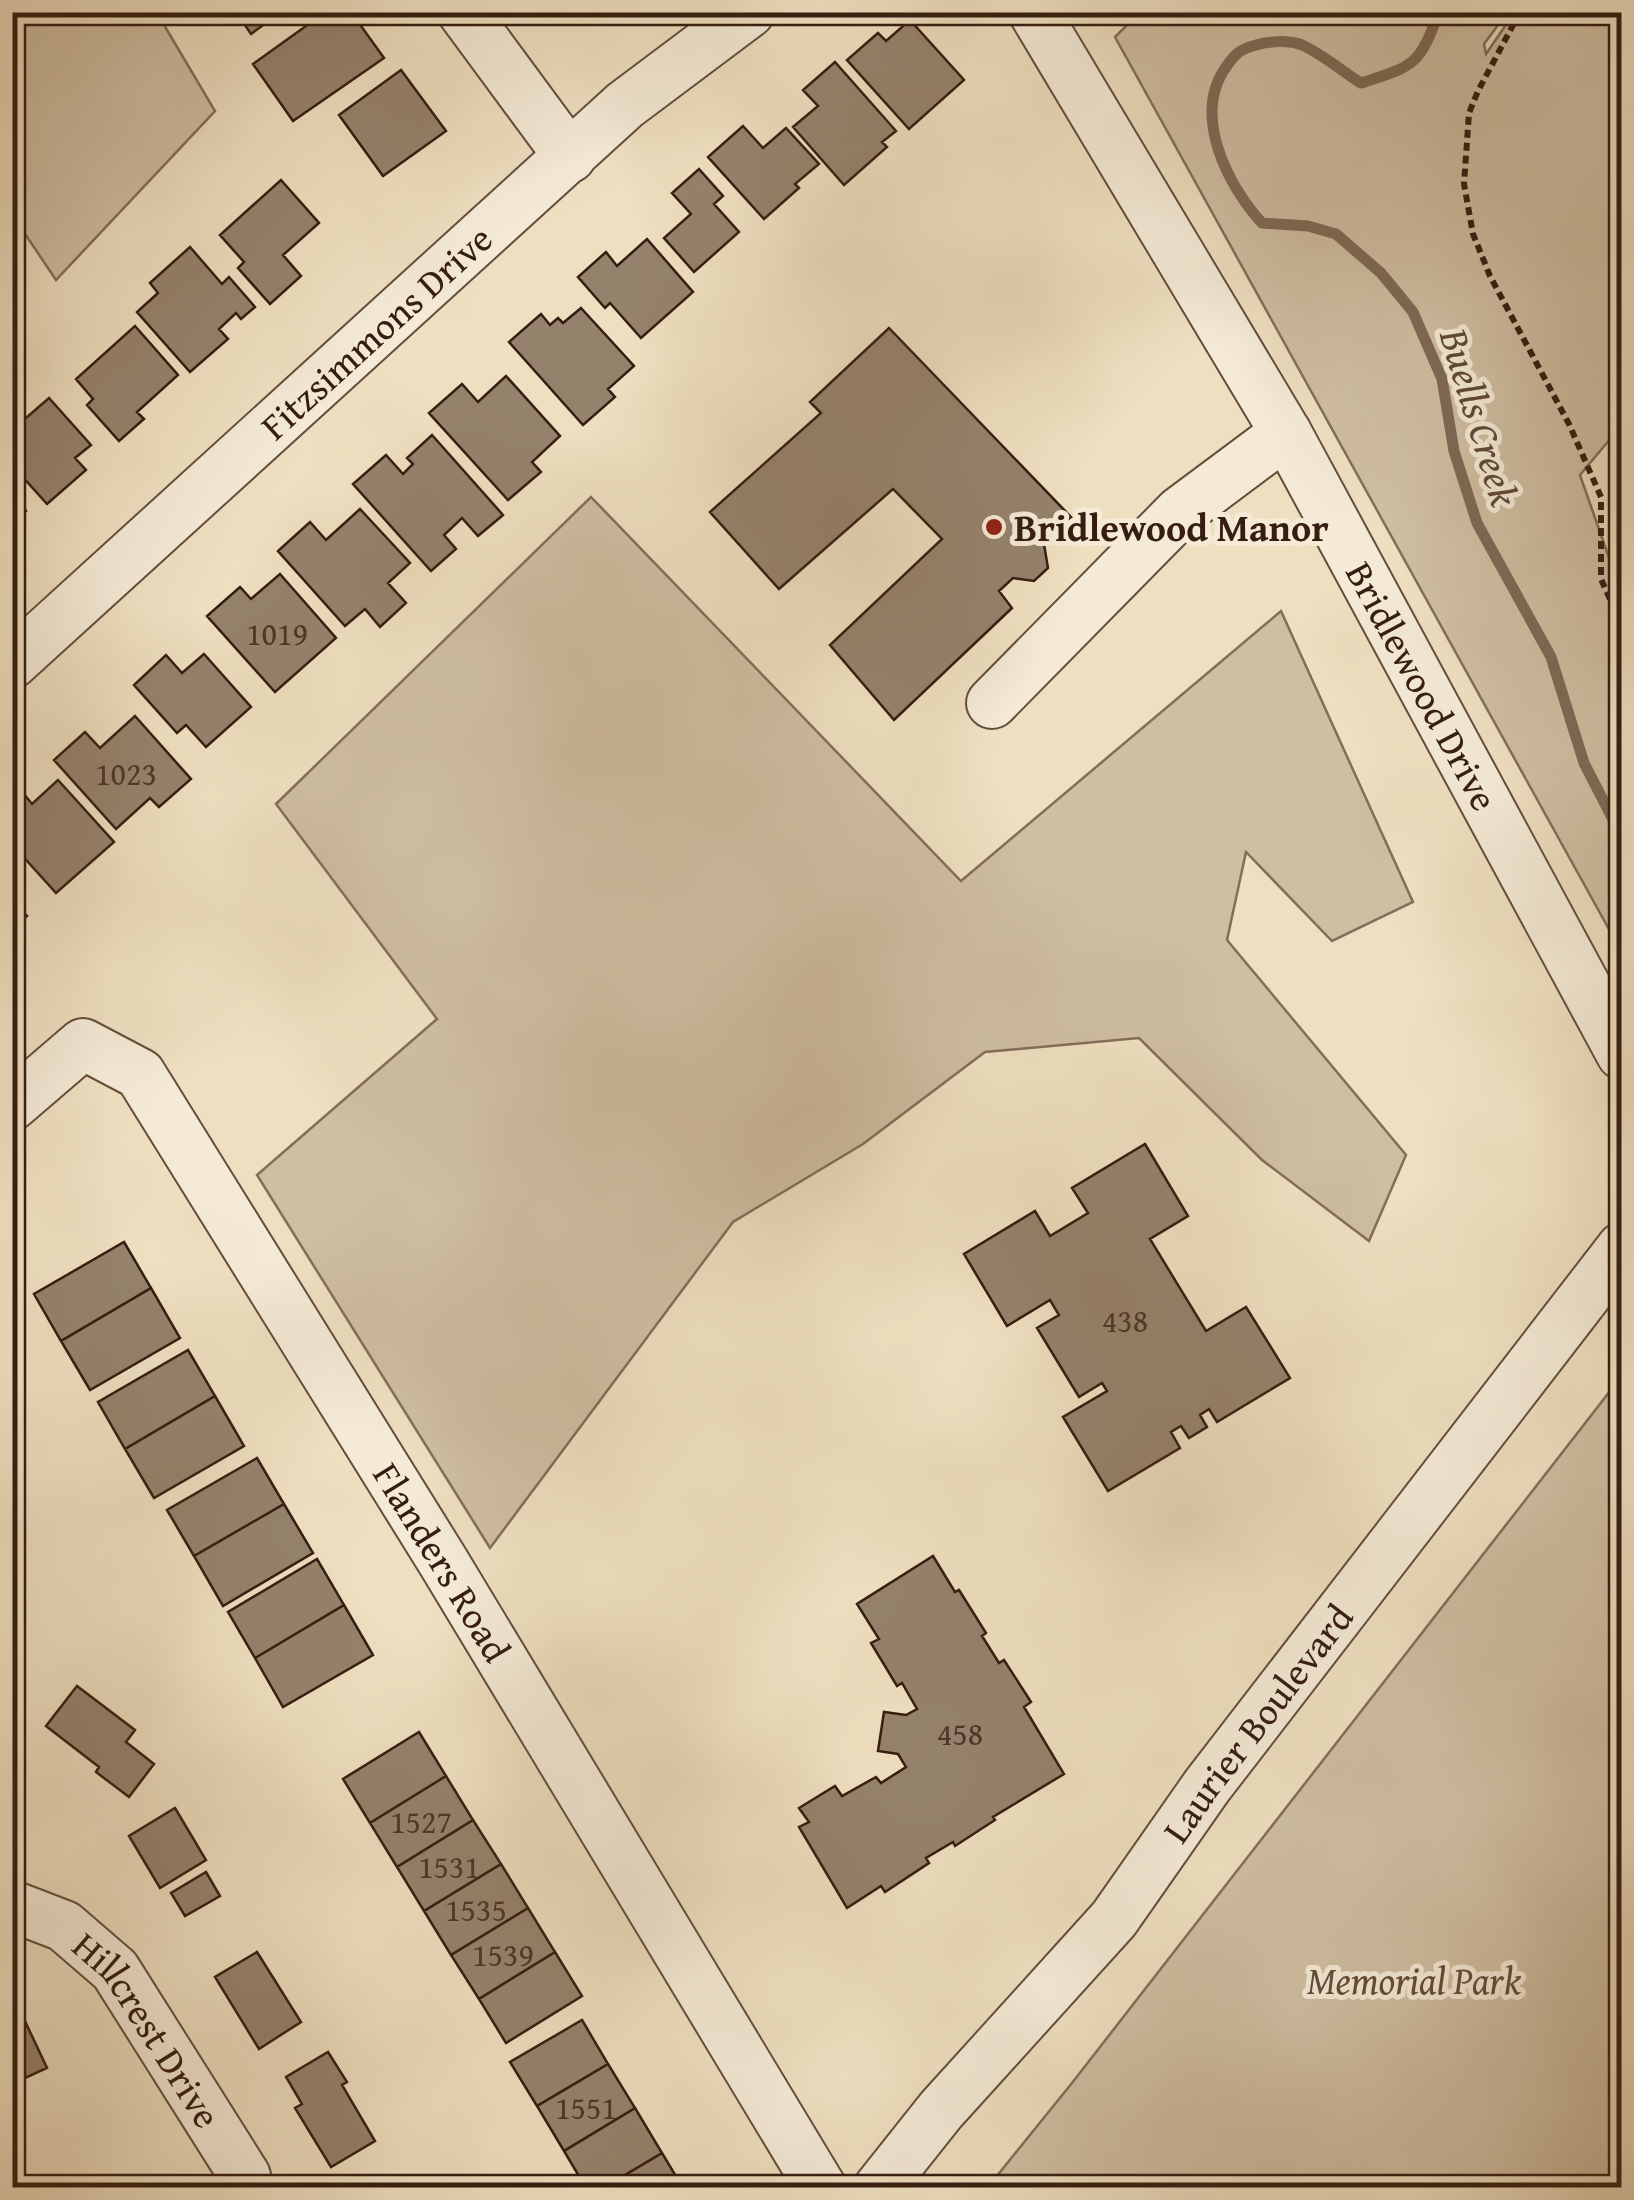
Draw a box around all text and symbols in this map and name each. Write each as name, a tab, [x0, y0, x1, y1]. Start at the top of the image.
street label: Fitzsimmons Drive	[247, 211, 504, 452]
water label: Buells Creek	[1425, 320, 1535, 514]
place label: Bridlewood Manor	[1014, 499, 1329, 555]
marker: Bridlewood Manor	[983, 516, 1005, 538]
street label: Bridlewood Drive	[1332, 551, 1513, 820]
house number: 1019	[246, 610, 308, 657]
house number: 1023	[95, 750, 157, 797]
house number: 438	[1102, 1297, 1148, 1344]
street label: Flanders Road	[360, 1451, 526, 1673]
street label: Laurier Boulevard	[1148, 1591, 1366, 1854]
house number: 458	[937, 1710, 983, 1757]
house number: 1527	[390, 1798, 452, 1845]
house number: 1531	[418, 1843, 480, 1890]
house number: 1535	[445, 1886, 507, 1933]
street label: Hillcrest Drive	[61, 1918, 236, 2138]
house number: 1539	[472, 1931, 534, 1978]
park label: Memorial Park	[1307, 1952, 1522, 2008]
house number: 1551	[555, 2084, 617, 2131]

